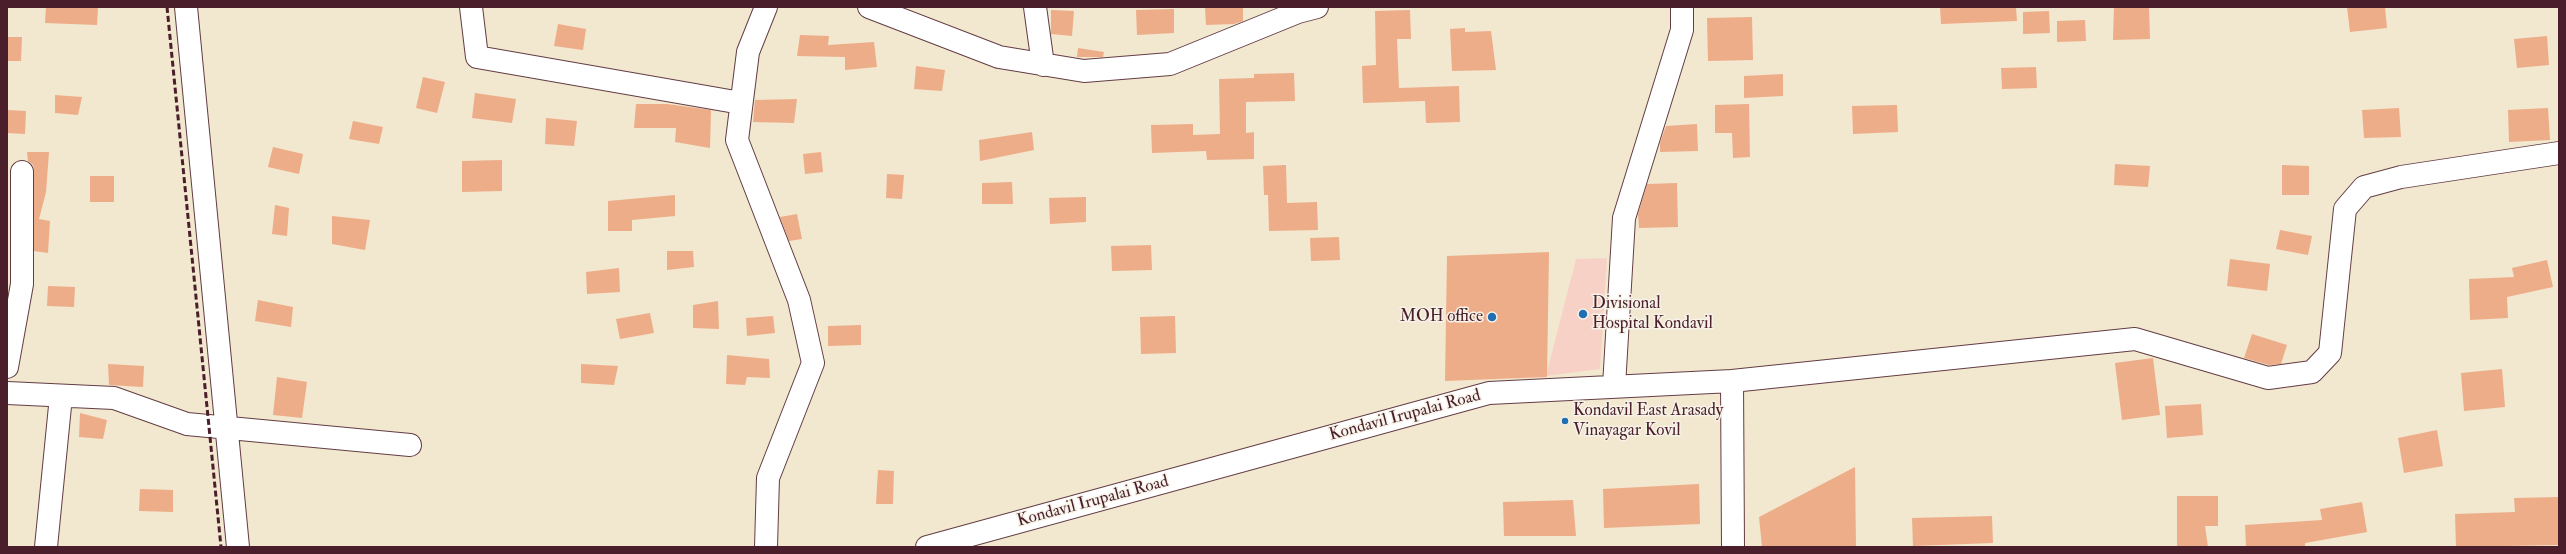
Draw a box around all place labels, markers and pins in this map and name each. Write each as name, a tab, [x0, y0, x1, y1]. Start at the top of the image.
place label: Divisional Hospital Kondavil	[1592, 294, 1713, 334]
place label: MOH office	[1400, 307, 1483, 327]
marker: Divisional Hospital Kondavil	[1577, 308, 1589, 320]
marker: MOH office	[1486, 311, 1498, 323]
place label: Kondavil East Arasady Vinayagar Kovil	[1573, 401, 1723, 441]
marker: Kondavil East Arasady Vinayagar Kovil	[1560, 416, 1570, 426]

